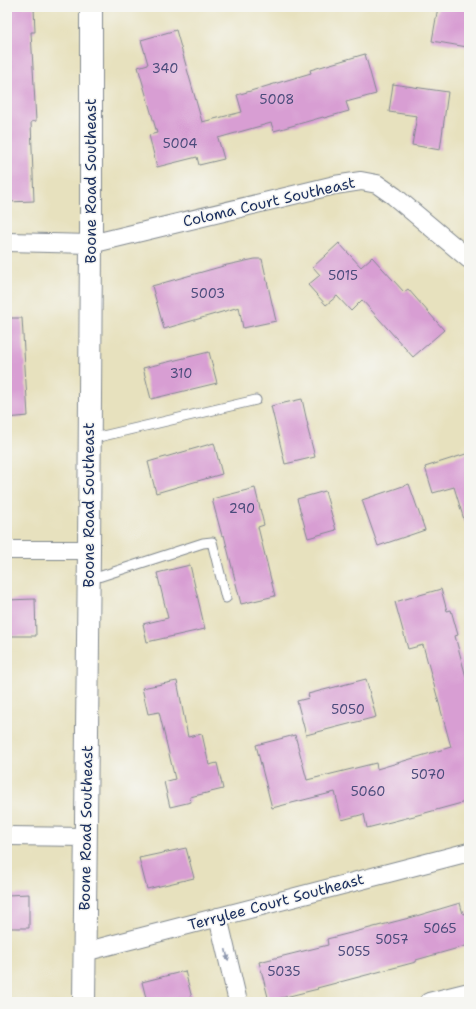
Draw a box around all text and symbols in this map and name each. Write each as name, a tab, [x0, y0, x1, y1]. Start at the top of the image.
house number: 340	[152, 60, 178, 77]
house number: 5008	[260, 91, 294, 108]
street label: Boone Road Southeast	[81, 98, 101, 264]
house number: 5004	[163, 135, 197, 152]
street label: Coloma Court Southeast	[181, 172, 357, 232]
house number: 5015	[328, 267, 358, 284]
house number: 5003	[191, 285, 225, 302]
house number: 310	[170, 365, 192, 382]
street label: Boone Road Southeast	[79, 422, 99, 588]
house number: 290	[229, 500, 255, 517]
house number: 5050	[331, 701, 365, 718]
street label: Boone Road Southeast	[75, 745, 97, 911]
house number: 5070	[411, 766, 445, 783]
house number: 5060	[351, 783, 385, 800]
street label: Terrylee Court Southeast	[186, 869, 366, 935]
house number: 5065	[423, 920, 457, 937]
house number: 5057	[375, 931, 409, 948]
house number: 5055	[338, 943, 370, 960]
one-way arrow	[224, 949, 230, 961]
house number: 5035	[268, 963, 301, 980]

